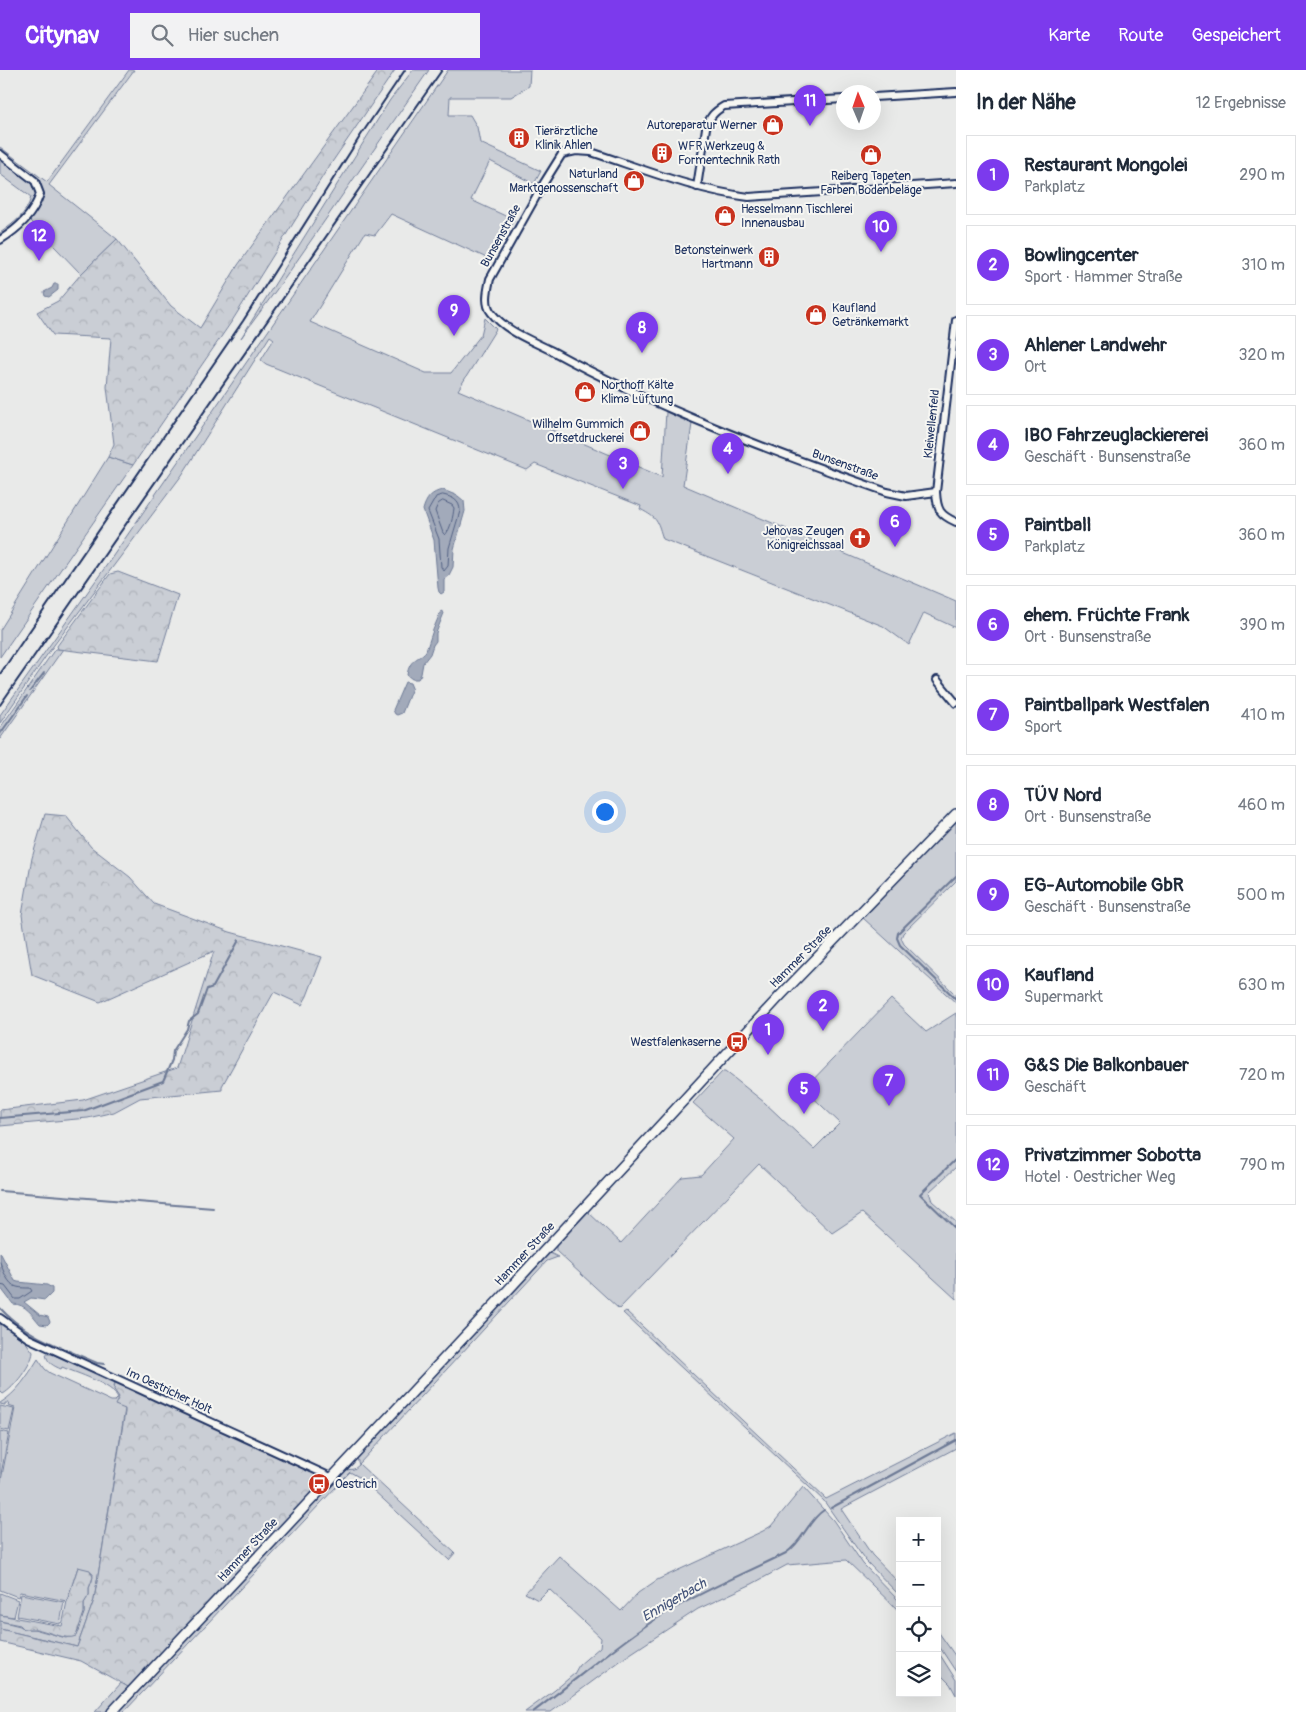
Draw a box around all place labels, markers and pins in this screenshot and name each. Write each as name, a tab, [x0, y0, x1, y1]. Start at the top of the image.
pin: 11	[794, 85, 826, 126]
shop icon: Autoreparatur Werner	[761, 113, 785, 137]
place label: Autoreparatur Werner	[646, 118, 758, 133]
place label: Tierärztliche Klinik Ahlen	[535, 124, 598, 153]
building icon: Tierärztliche Klinik Ahlen	[507, 126, 531, 150]
place label: WFR Werkzeug & Formentechnik Rath	[678, 139, 780, 168]
building icon: WFR Werkzeug & Formentechnik Rath	[650, 141, 674, 165]
shop icon: Reiberg Tapeten Farben Bodenbeläge	[859, 143, 883, 167]
place label: Naturland Marktgenossenschaft	[509, 167, 618, 196]
shop icon: Naturland Marktgenossenschaft	[622, 169, 646, 193]
place label: Reiberg Tapeten Farben Bodenbeläge	[820, 169, 922, 198]
place label: Hesselmann Tischlerei Innenausbau	[741, 202, 852, 231]
shop icon: Hesselmann Tischlerei Innenausbau	[713, 204, 737, 228]
pin: 10	[865, 211, 897, 252]
pin: 12	[23, 220, 55, 261]
place label: Betonsteinwerk Hartmann	[674, 243, 753, 272]
building icon: Betonsteinwerk Hartmann	[757, 245, 781, 269]
pin: 9	[438, 295, 470, 336]
place label: Kaufland Getränkemarkt	[832, 301, 909, 330]
shop icon: Kaufland Getränkemarkt	[804, 303, 828, 327]
pin: 8	[626, 312, 658, 353]
place label: Northoff Kälte Klima Lüftung	[601, 378, 674, 407]
shop icon: Northoff Kälte Klima Lüftung	[573, 380, 597, 404]
place label: Wilhelm Gummich Offsetdruckerei	[532, 417, 624, 446]
shop icon: Wilhelm Gummich Offsetdruckerei	[628, 419, 652, 443]
pin: 4	[712, 433, 744, 474]
pin: 3	[607, 448, 639, 489]
pin: 6	[879, 506, 911, 547]
place label: Jehovas Zeugen Königreichssaal	[763, 524, 844, 553]
church icon: Jehovas Zeugen Königreichssaal	[848, 526, 872, 550]
pin: 2	[807, 990, 839, 1031]
pin: 1	[752, 1014, 784, 1055]
bus stop icon: Westfalenkaserne	[725, 1030, 749, 1054]
place label: Westfalenkaserne	[630, 1035, 721, 1050]
pin: 7	[873, 1065, 905, 1106]
pin: 5	[788, 1073, 820, 1114]
bus stop icon: Oestrich	[307, 1472, 331, 1496]
place label: Oestrich	[335, 1477, 377, 1492]

